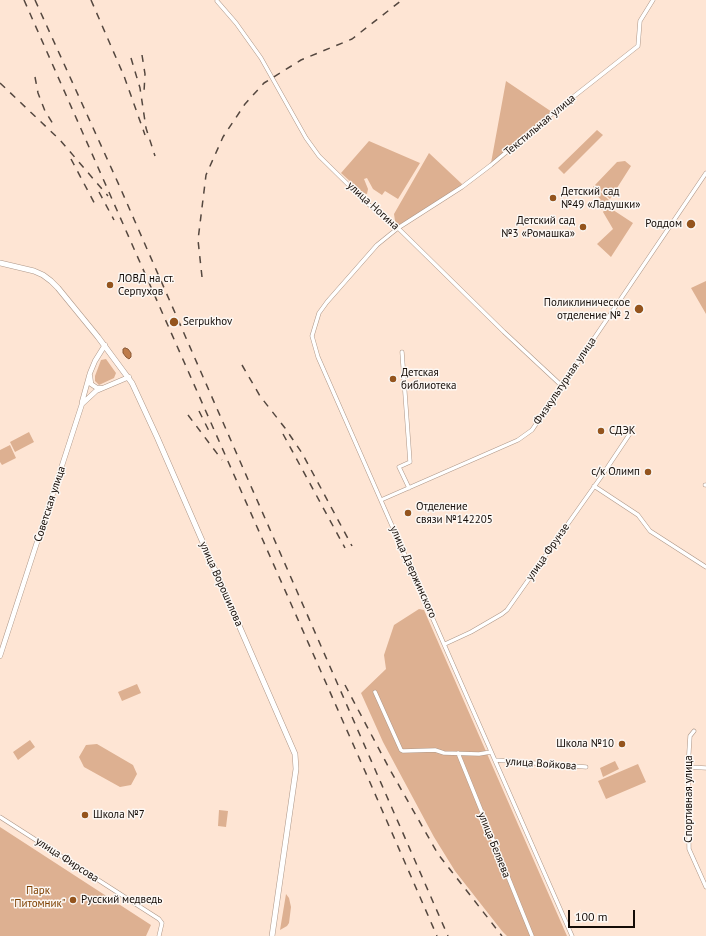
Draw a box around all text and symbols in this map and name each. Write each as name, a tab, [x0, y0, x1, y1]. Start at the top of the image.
street label: Текстильная улица	[502, 91, 578, 159]
street label: улица Ногина	[344, 179, 402, 233]
place label: Детский сад №49 «Ладушки»	[561, 185, 640, 211]
marker: Детский сад №49 «Ладушки»	[548, 193, 558, 203]
place label: Детский сад №3 «Ромашка»	[501, 214, 575, 240]
place label: Роддом	[645, 217, 682, 231]
marker: Роддом	[685, 218, 697, 230]
marker: Детский сад №3 «Ромашка»	[578, 222, 588, 232]
place label: ЛОВД на ст. Серпухов	[118, 272, 174, 298]
marker: ЛОВД на ст. Серпухов	[105, 280, 115, 290]
place label: Поликлиническое отделение № 2	[544, 296, 630, 322]
marker: Поликлиническое отделение № 2	[633, 303, 645, 315]
place label: Serpukhov	[183, 315, 232, 329]
marker: Serpukhov	[168, 316, 180, 328]
street label: Физкультурная улица	[531, 335, 599, 427]
place label: Детская библиотека	[401, 366, 456, 392]
marker: Детская библиотека	[388, 374, 398, 384]
place label: СДЭК	[609, 424, 635, 438]
marker: СДЭК	[596, 426, 606, 436]
street label: Советская улица	[32, 464, 68, 544]
place label: с/к Олимп	[591, 465, 640, 479]
marker: с/к Олимп	[643, 467, 653, 477]
place label: Отделение связи №142205	[416, 500, 493, 526]
marker: Отделение связи №142205	[403, 508, 413, 518]
street label: улица Фрунзе	[523, 521, 573, 583]
street label: улица Дзержинского	[387, 524, 439, 620]
street label: улица Ворошилова	[196, 539, 246, 629]
place label: Школа №10	[556, 737, 614, 751]
marker: Школа №10	[617, 739, 627, 749]
street label: улица Войкова	[505, 755, 577, 773]
street label: Спортивная улица	[682, 755, 696, 843]
place label: Школа №7	[93, 808, 145, 822]
marker: Школа №7	[80, 810, 90, 820]
street label: улица Беляева	[475, 810, 513, 880]
street label: улица Фирсова	[33, 835, 101, 885]
park label: Парк "Питомник"	[10, 884, 66, 910]
place label: Русский медведь	[81, 893, 162, 907]
marker: Русский медведь	[68, 895, 78, 905]
scale bar	[570, 902, 637, 928]
text: 100 m	[575, 909, 608, 924]

